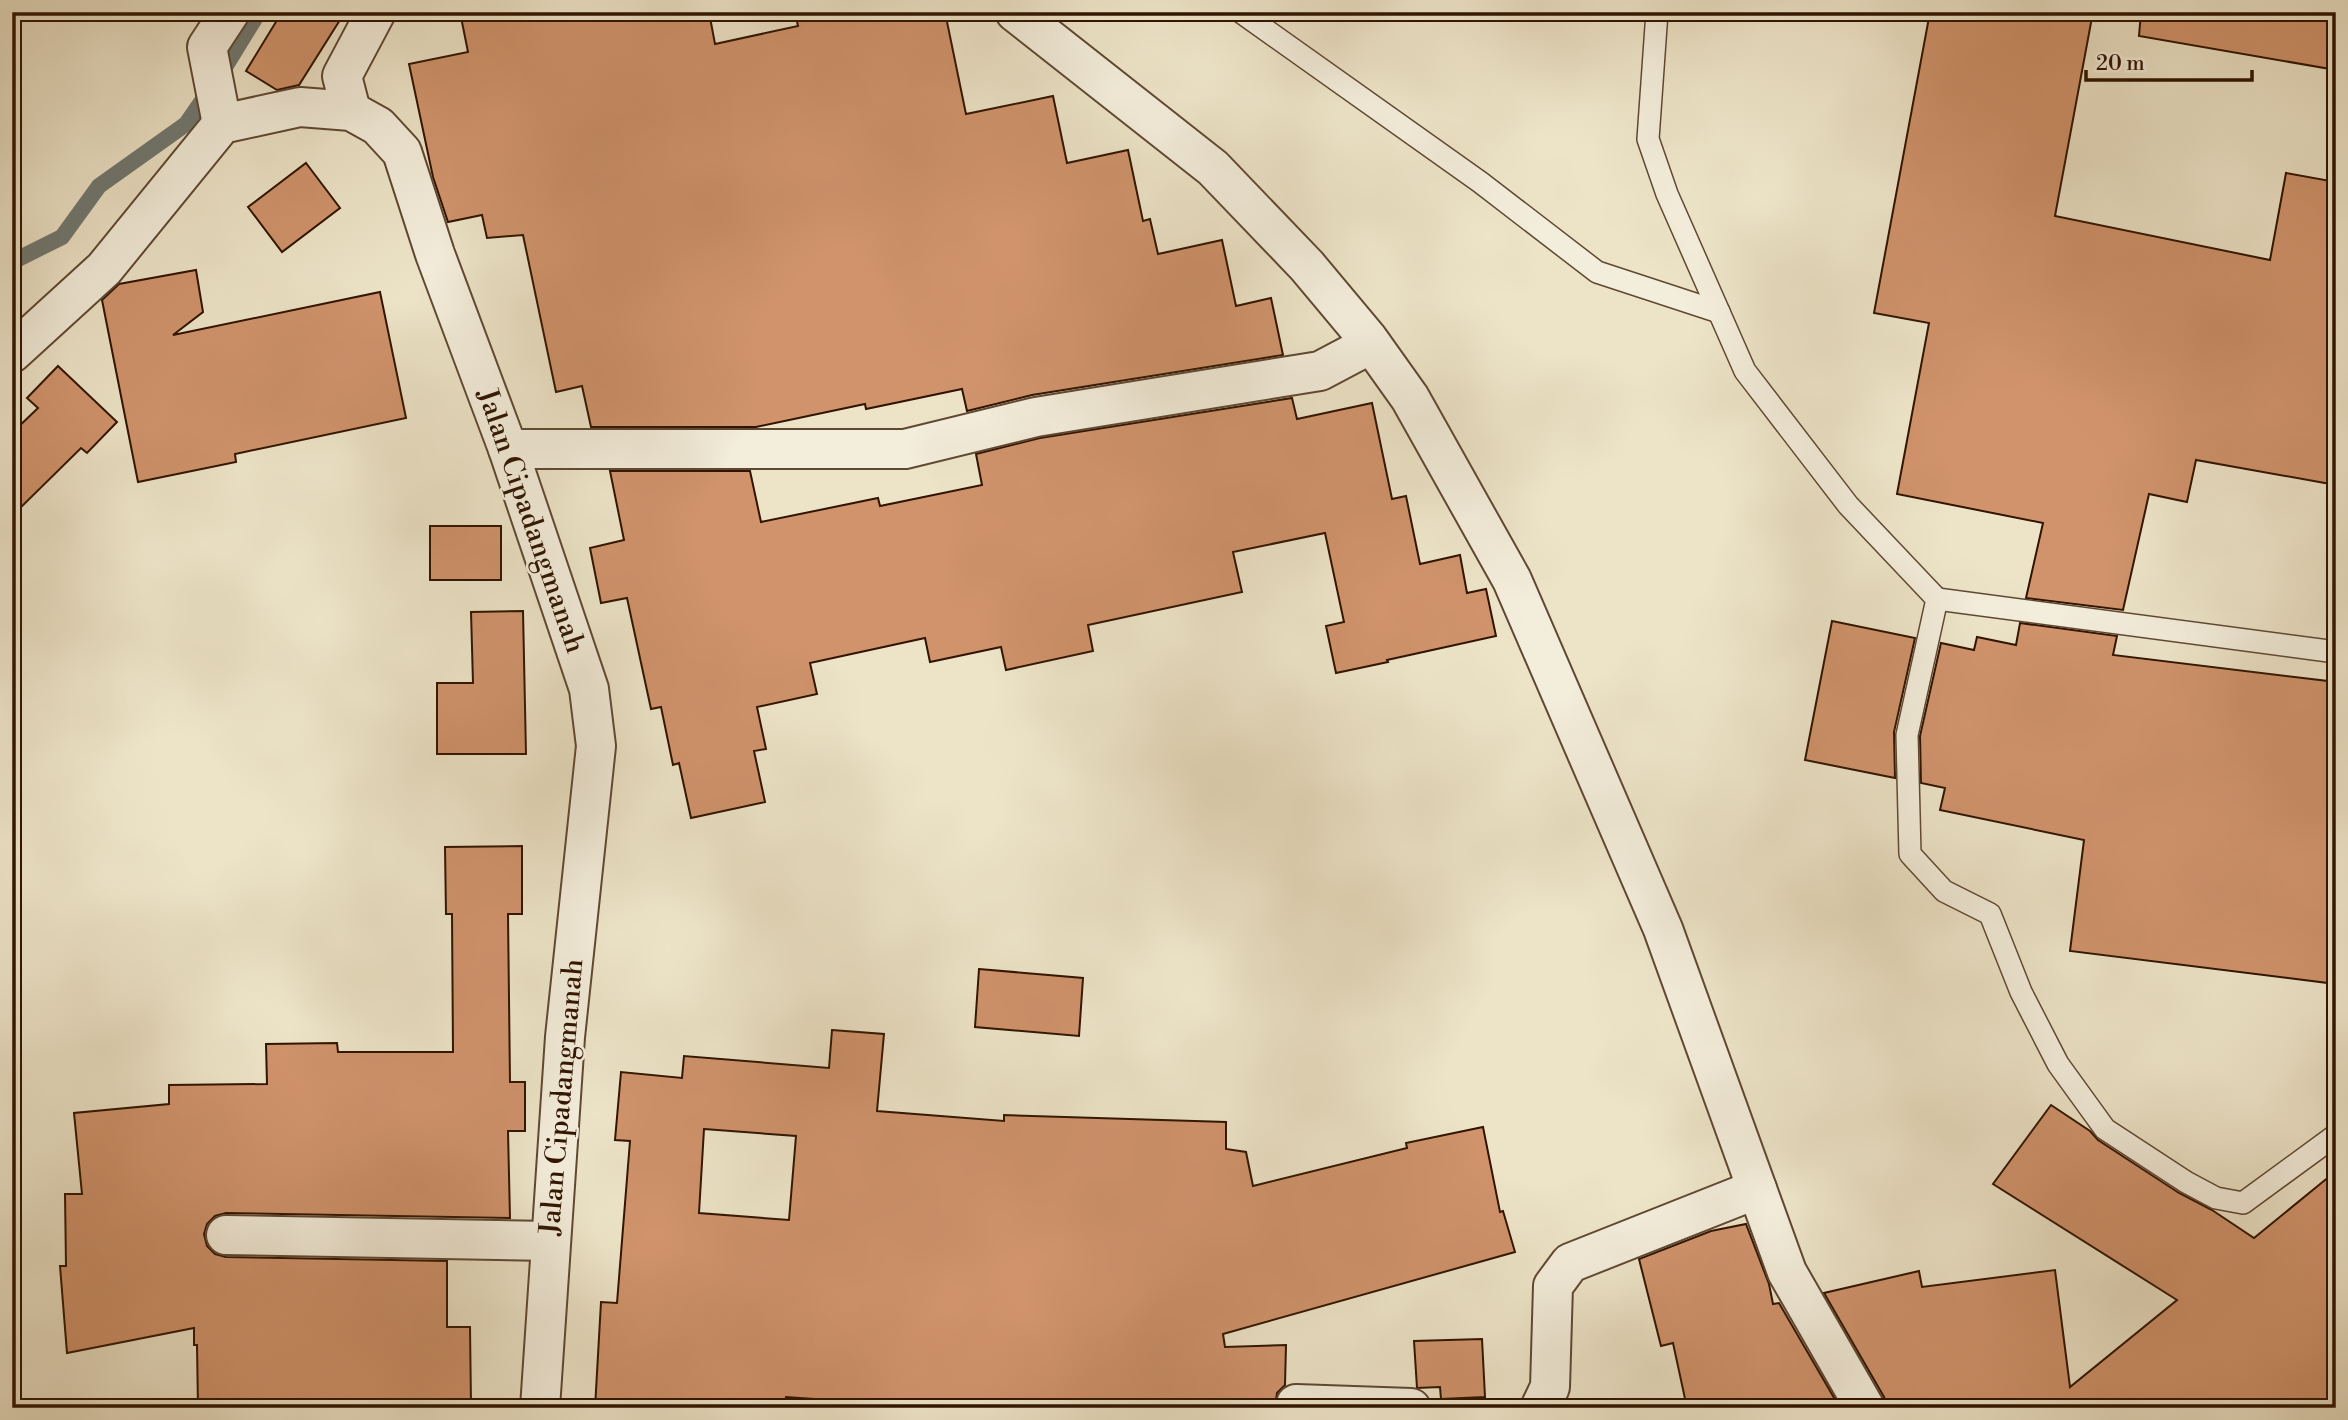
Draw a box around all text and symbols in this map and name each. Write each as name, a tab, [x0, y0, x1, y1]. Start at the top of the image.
scale bar	[2086, 38, 2252, 82]
text: 20 m	[2096, 51, 2145, 77]
street label: Jalan Cipadangmanah	[469, 383, 593, 658]
street label: Jalan Cipadangmanah	[532, 957, 592, 1238]

